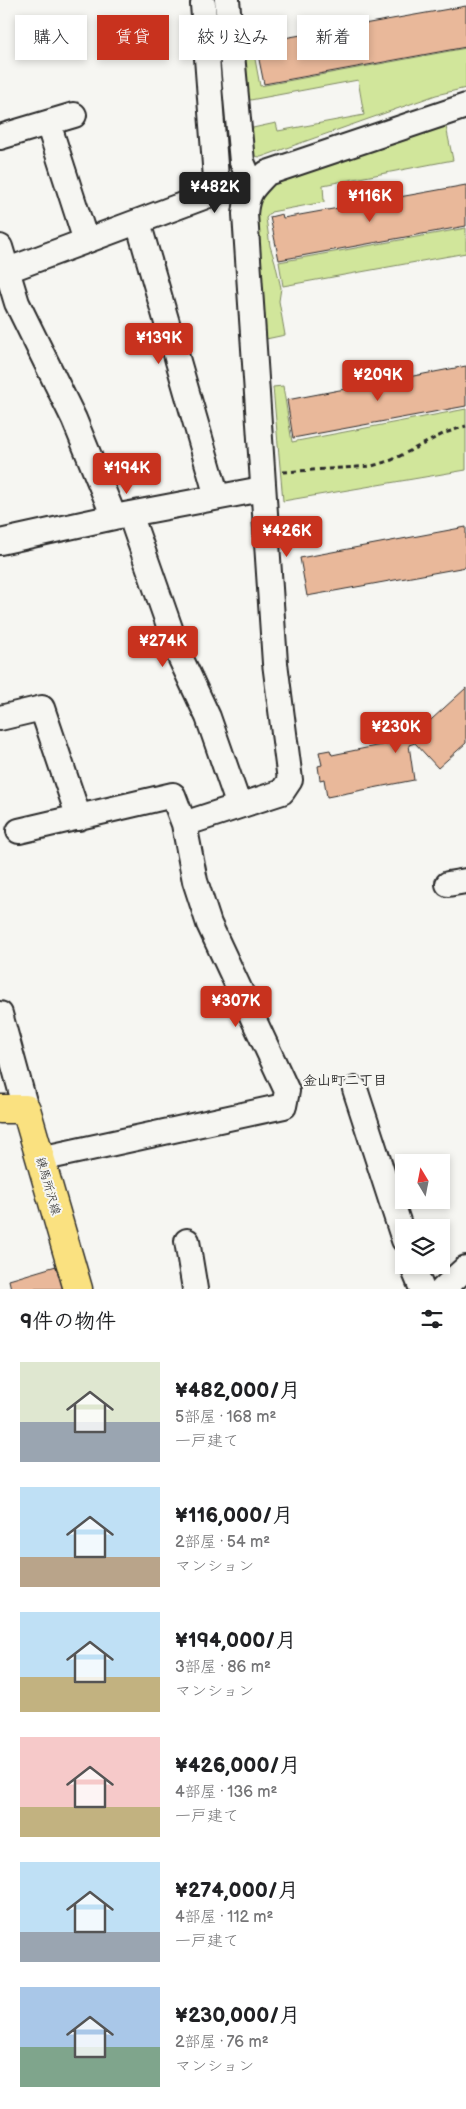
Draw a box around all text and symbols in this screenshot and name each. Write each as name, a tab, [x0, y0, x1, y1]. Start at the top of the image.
chip: 購入	[15, 15, 87, 60]
chip: 賃貸	[97, 15, 169, 60]
chip: 絞り込み	[179, 15, 287, 60]
chip: 新着	[297, 15, 369, 60]
pin: ¥482K	[180, 172, 250, 214]
text: ¥482K	[190, 178, 240, 197]
pin: ¥116K	[335, 180, 405, 223]
text: ¥116K	[348, 187, 392, 206]
pin: ¥139K	[124, 322, 194, 365]
text: ¥139K	[136, 329, 182, 348]
pin: ¥209K	[343, 360, 413, 402]
text: ¥209K	[353, 366, 403, 385]
pin: ¥194K	[92, 452, 162, 495]
text: ¥194K	[104, 459, 150, 478]
pin: ¥426K	[252, 516, 322, 558]
text: ¥426K	[262, 522, 312, 541]
pin: ¥274K	[128, 626, 198, 668]
text: ¥274K	[139, 632, 187, 651]
pin: ¥230K	[361, 712, 431, 754]
text: ¥230K	[371, 718, 421, 737]
pin: ¥307K	[201, 986, 271, 1028]
text: ¥307K	[212, 992, 260, 1011]
district label: 金山町二丁目	[303, 1072, 387, 1089]
north arrow	[395, 1154, 450, 1209]
map controls	[395, 1154, 450, 1274]
street label: 練馬所沢線	[33, 1155, 63, 1217]
button: layers	[395, 1219, 450, 1274]
icon: filters	[418, 1305, 446, 1333]
text: 9件の物件	[20, 1309, 116, 1334]
text: ¥482,000/月	[175, 1378, 300, 1403]
icon: home	[60, 1382, 120, 1442]
text: 5部屋 · 168 m²	[175, 1408, 276, 1427]
text: 一戸建て	[175, 1432, 239, 1451]
text: ¥116,000/月	[175, 1503, 293, 1528]
icon: home	[60, 1507, 120, 1567]
text: 2部屋 · 54 m²	[175, 1533, 270, 1552]
text: マンション	[175, 1557, 254, 1576]
text: ¥194,000/月	[175, 1628, 296, 1653]
icon: home	[60, 1632, 120, 1692]
text: 3部屋 · 86 m²	[175, 1658, 271, 1677]
text: マンション	[175, 1682, 254, 1701]
text: ¥426,000/月	[175, 1753, 301, 1778]
icon: home	[60, 1757, 120, 1817]
text: 4部屋 · 136 m²	[175, 1783, 277, 1802]
text: 一戸建て	[175, 1807, 239, 1826]
text: ¥274,000/月	[175, 1878, 299, 1903]
icon: home	[60, 1882, 120, 1942]
text: 4部屋 · 112 m²	[175, 1908, 273, 1927]
text: 一戸建て	[175, 1932, 239, 1951]
text: ¥230,000/月	[175, 2003, 300, 2028]
icon: home	[60, 2007, 120, 2067]
text: 2部屋 · 76 m²	[175, 2033, 269, 2052]
text: マンション	[175, 2057, 254, 2076]

